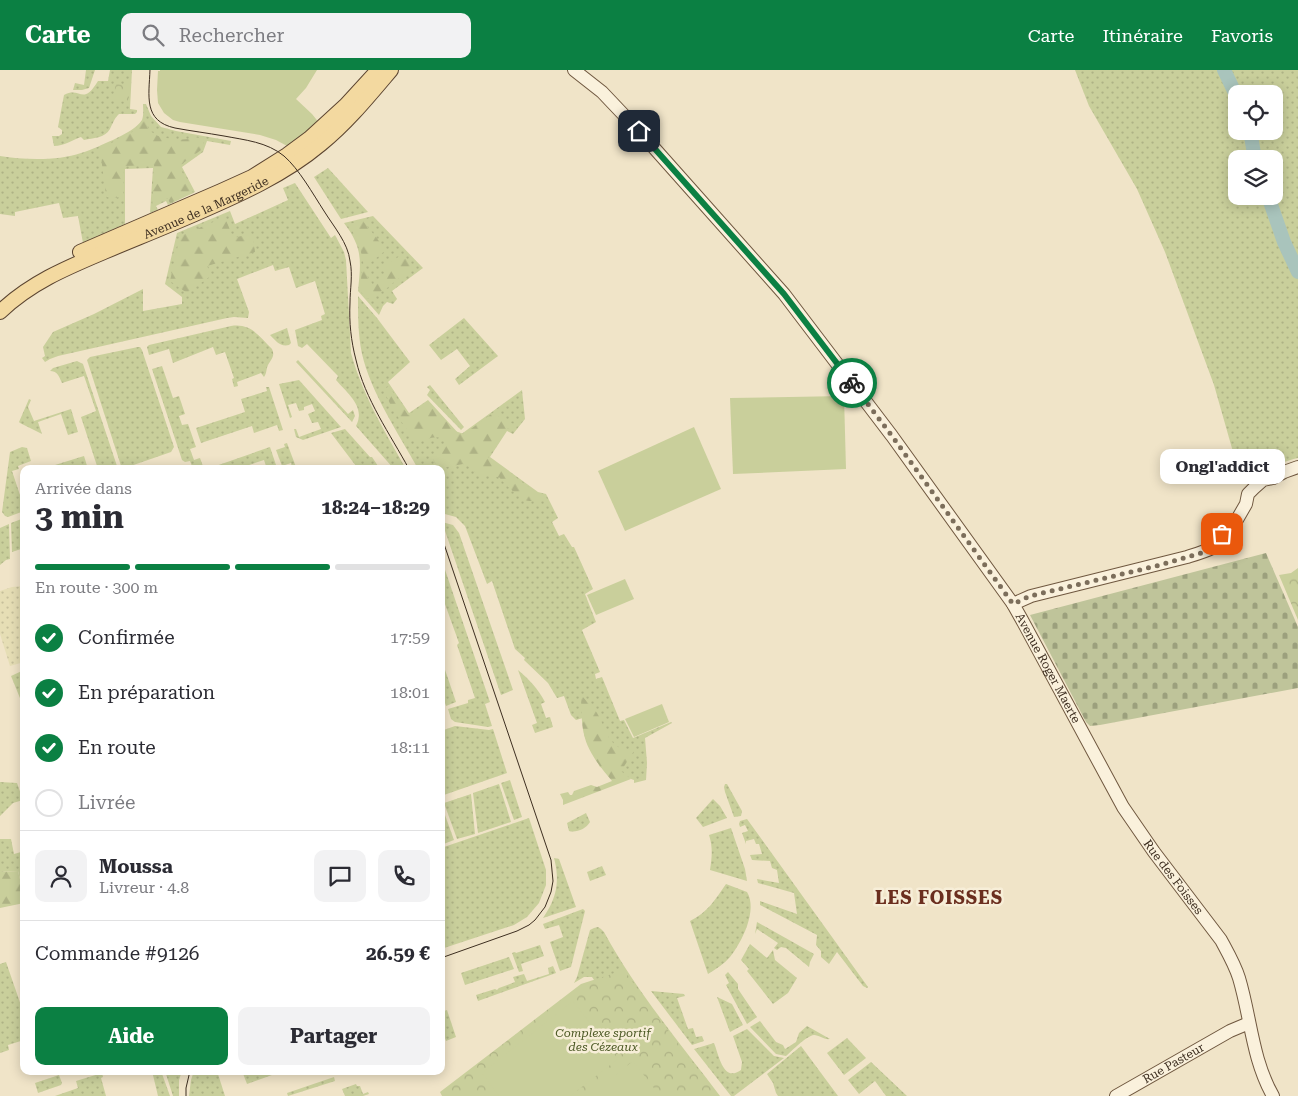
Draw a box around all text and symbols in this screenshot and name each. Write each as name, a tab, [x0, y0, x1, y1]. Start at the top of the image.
search box	[121, 13, 471, 58]
text: Carte	[25, 21, 91, 49]
icon: search	[139, 21, 167, 49]
text: Rechercher	[179, 24, 284, 47]
text: Carte	[1028, 25, 1074, 46]
text: Itinéraire	[1102, 25, 1183, 46]
text: Favoris	[1211, 25, 1273, 46]
map controls	[1228, 85, 1283, 205]
button: locate	[1228, 85, 1283, 140]
pin	[618, 110, 660, 152]
icon: home	[625, 117, 653, 145]
button: layers	[1228, 150, 1283, 205]
street label: Avenue de la Margeride	[141, 173, 271, 242]
courier	[827, 358, 877, 408]
icon: bike	[838, 369, 866, 397]
callout: Ongl'addict	[1160, 449, 1284, 484]
text: Ongl'addict	[1175, 457, 1270, 476]
text: Arrivée dans	[35, 479, 132, 498]
text: 18:24–18:29	[321, 496, 430, 519]
text: 3 min	[35, 498, 124, 536]
pin	[1201, 513, 1243, 555]
icon: bag	[1208, 520, 1236, 548]
text: En route · 300 m	[35, 578, 158, 597]
street label: Avenue Roger Maerte	[1013, 611, 1084, 726]
icon: check	[35, 624, 63, 652]
text: Confirmée	[78, 626, 175, 649]
text: 17:59	[390, 628, 430, 647]
icon: check	[35, 679, 63, 707]
text: En préparation	[78, 681, 215, 704]
text: 18:01	[390, 683, 430, 702]
icon: check	[35, 734, 63, 762]
text: En route	[78, 736, 156, 759]
text: 18:11	[390, 738, 430, 757]
text: Livrée	[78, 791, 135, 814]
street label: Rue des Foisses	[1141, 837, 1206, 917]
button: person	[35, 850, 87, 902]
button: chat	[314, 850, 366, 902]
button: phone	[378, 850, 430, 902]
text: Moussa	[99, 855, 173, 878]
text: Livreur · 4.8	[99, 878, 189, 897]
district label: LES FOISSES	[875, 887, 1003, 908]
text: Commande #9126	[35, 942, 200, 965]
text: 26.59 €	[366, 942, 430, 965]
button: Aide	[35, 1007, 228, 1065]
button: Partager	[238, 1007, 430, 1065]
park label: Complexe sportif des Cézeaux	[555, 1026, 652, 1054]
street label: Rue Pasteur	[1140, 1040, 1207, 1086]

